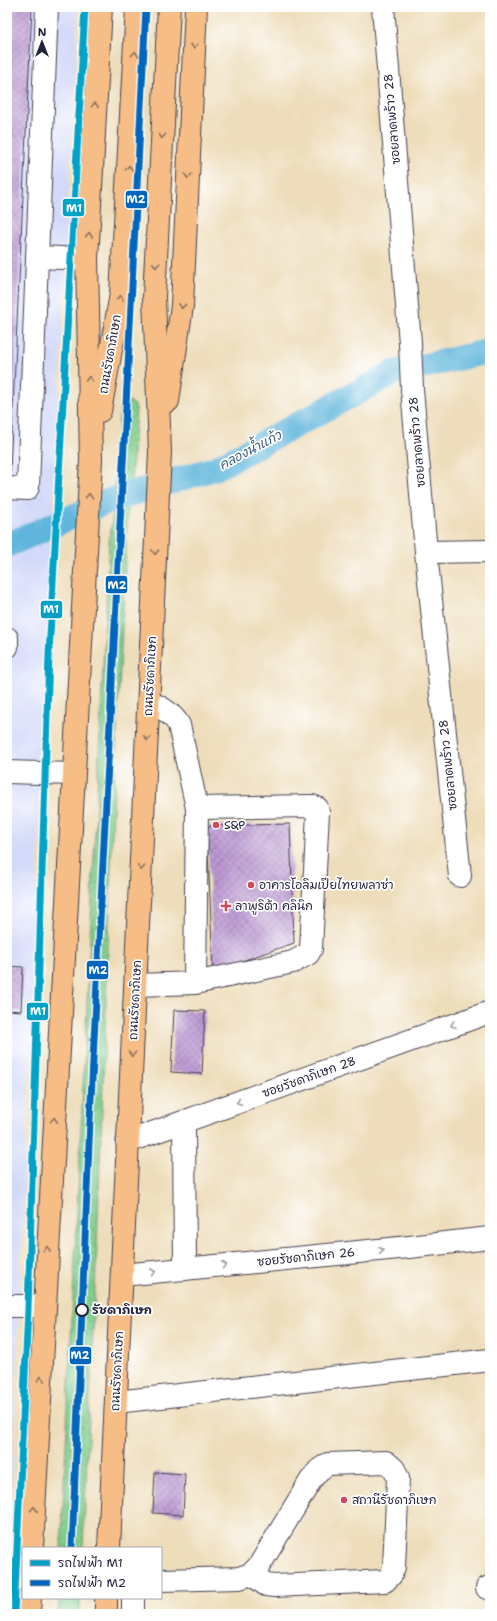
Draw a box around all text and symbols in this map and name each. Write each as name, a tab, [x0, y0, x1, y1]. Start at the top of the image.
north arrow	[22, 22, 62, 62]
text: N	[38, 25, 47, 40]
one-way arrow	[190, 43, 199, 49]
one-way arrow	[131, 51, 139, 57]
street label: ซอยลาดพร้าว 28	[380, 73, 404, 165]
one-way arrow	[91, 102, 100, 108]
one-way arrow	[158, 133, 167, 139]
one-way arrow	[124, 165, 133, 171]
one-way arrow	[184, 173, 193, 179]
line badge: M2	[125, 190, 148, 209]
text: M2	[127, 192, 146, 207]
line badge: M1	[62, 198, 85, 217]
text: M1	[66, 201, 82, 216]
one-way arrow	[84, 232, 93, 238]
one-way arrow	[151, 262, 160, 268]
one-way arrow	[115, 295, 124, 301]
one-way arrow	[177, 303, 186, 309]
street label: ถนนรัชดาภิเษก	[95, 313, 125, 395]
one-way arrow	[85, 376, 94, 382]
street label: ซอยลาดพร้าว 28	[405, 396, 429, 488]
water label: คลองน้ำแก้ว	[214, 422, 286, 473]
one-way arrow	[84, 493, 93, 499]
one-way arrow	[151, 549, 160, 555]
line badge: M2	[105, 575, 128, 594]
text: M2	[108, 578, 127, 593]
line badge: M1	[40, 600, 63, 619]
text: M1	[43, 602, 59, 617]
street label: ถนนรัชดาภิเษก	[140, 636, 160, 716]
street label: ซอยลาดพร้าว 28	[435, 719, 461, 811]
one-way arrow	[143, 735, 152, 741]
place label: S&P	[224, 817, 245, 833]
marker: S&P	[211, 820, 221, 830]
one-way arrow	[137, 865, 146, 871]
place label: อาคารโอลิมเปียไทยพลาซ่า	[259, 877, 394, 893]
marker: อาคารโอลิมเปียไทยพลาซ่า	[246, 880, 256, 890]
place label: ลาพูริต้า คลินิก	[235, 898, 313, 915]
marker: ลาพูริต้า คลินิก	[220, 900, 232, 912]
line badge: M2	[86, 960, 109, 980]
street label: ถนนรัชดาภิเษก	[125, 960, 145, 1040]
text: M2	[89, 963, 108, 978]
line badge: M1	[26, 1002, 49, 1021]
text: M1	[30, 1004, 46, 1019]
one-way arrow	[450, 1021, 457, 1029]
one-way arrow	[128, 1051, 137, 1057]
street label: ซอยรัชดาภิเษก 28	[260, 1053, 358, 1101]
one-way arrow	[235, 1098, 242, 1106]
one-way arrow	[50, 1117, 59, 1123]
street label: ซอยรัชดาภิเษก 26	[256, 1244, 356, 1270]
one-way arrow	[43, 1246, 52, 1252]
one-way arrow	[378, 1246, 384, 1255]
one-way arrow	[221, 1261, 227, 1270]
one-way arrow	[150, 1268, 156, 1277]
place label: รัชดาภิเษก	[92, 1302, 152, 1318]
marker: รัชดาภิเษก	[75, 1303, 89, 1317]
street label: ถนนรัชดาภิเษก	[107, 1331, 127, 1411]
line badge: M2	[69, 1346, 92, 1365]
text: M2	[71, 1348, 90, 1363]
one-way arrow	[36, 1376, 45, 1382]
place label: สถานีรัชดาภิเษก	[352, 1492, 437, 1508]
marker: สถานีรัชดาภิเษก	[339, 1495, 349, 1505]
one-way arrow	[30, 1506, 38, 1512]
legend	[22, 1547, 162, 1599]
text: รถไฟฟ้า M1	[58, 1555, 123, 1571]
text: รถไฟฟ้า M2	[58, 1575, 126, 1591]

